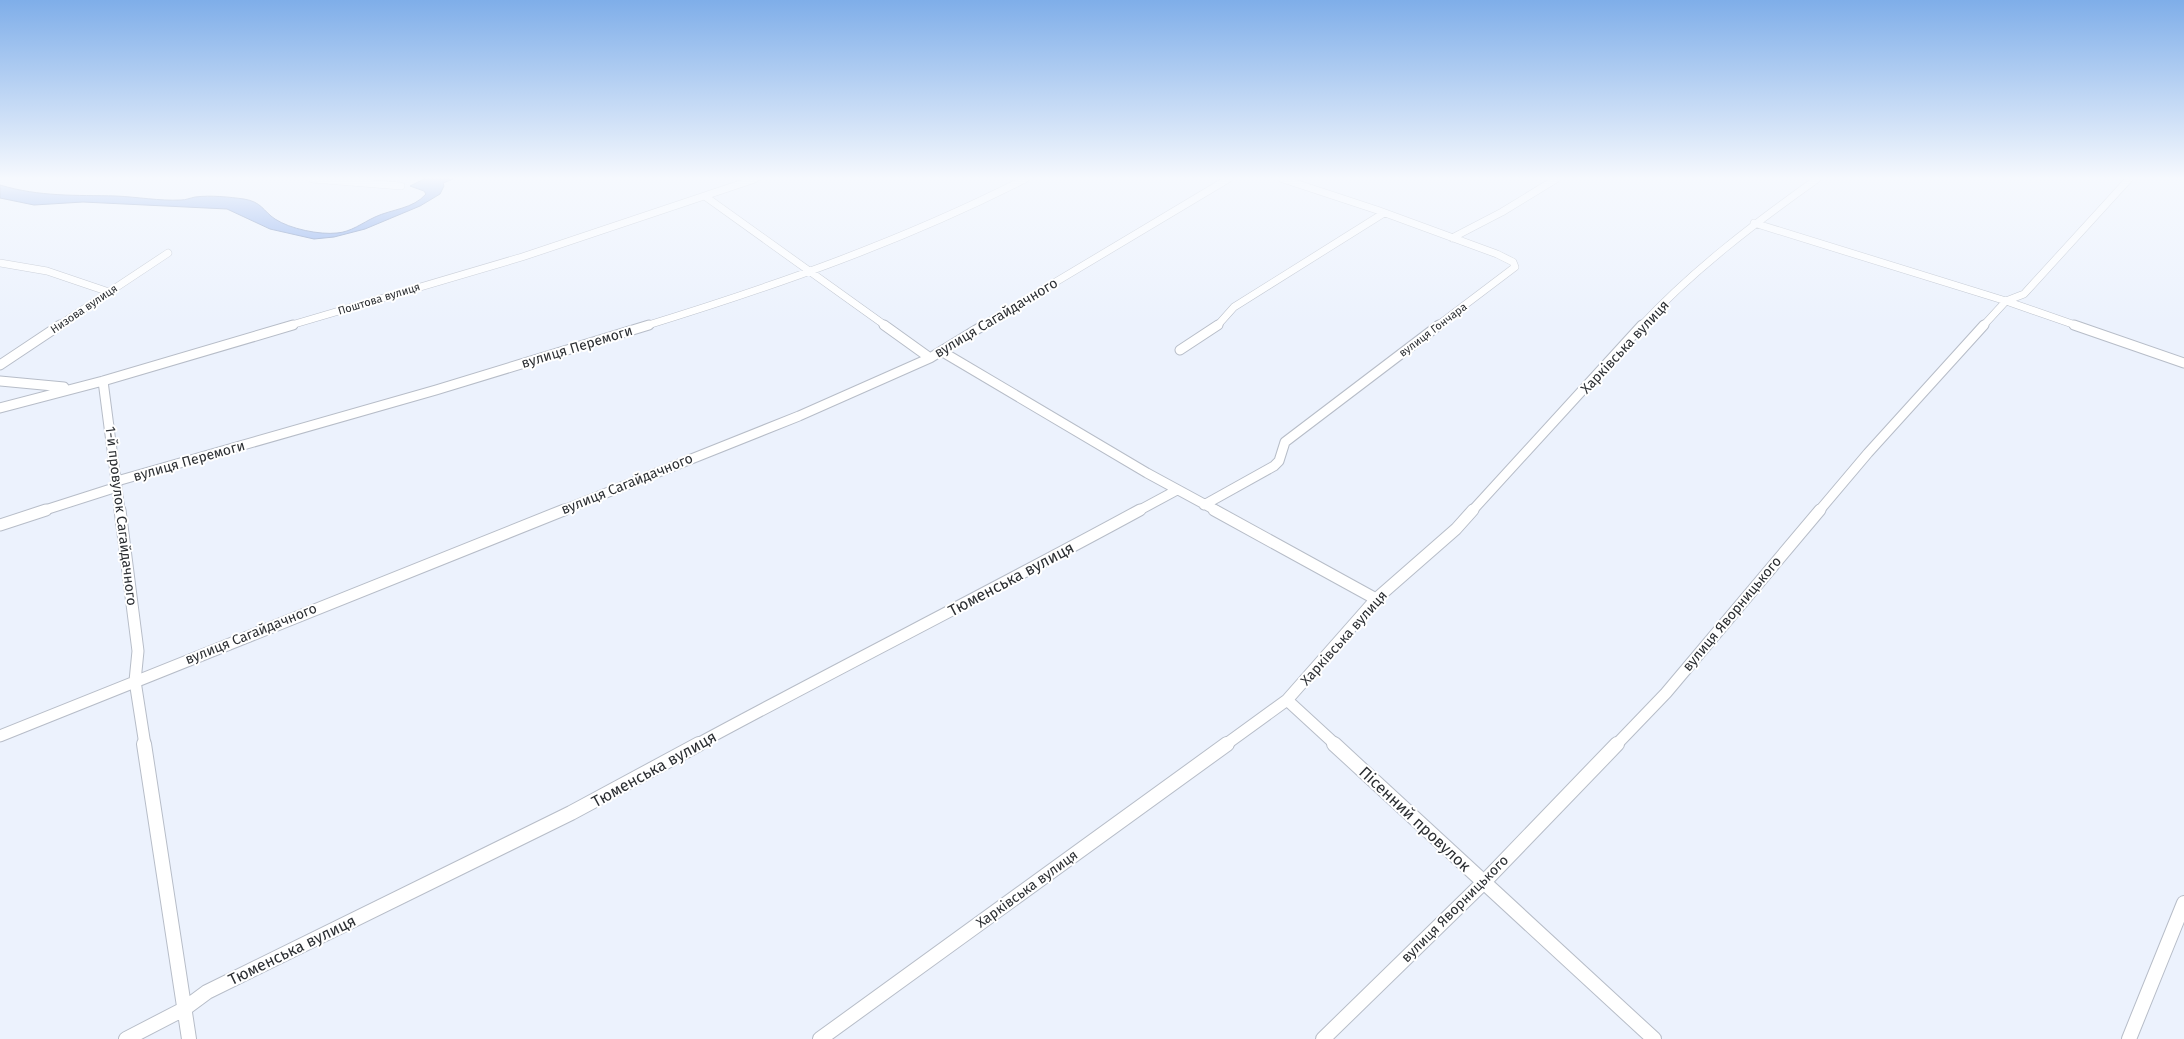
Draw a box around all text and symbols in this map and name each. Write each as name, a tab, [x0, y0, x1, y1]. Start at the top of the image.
street label: вулиця Сагайдачного	[931, 274, 1061, 362]
street label: Поштова вулиця	[336, 280, 422, 318]
street label: Низова вулиця	[48, 282, 120, 336]
street label: Харківська вулиця	[1577, 297, 1673, 397]
street label: вулиця Гончара	[1397, 300, 1470, 360]
street label: вулиця Перемоги	[519, 322, 635, 372]
street label: 1-й провулок Сагайдачного	[102, 425, 140, 607]
street label: вулиця Перемоги	[131, 437, 247, 485]
street label: вулиця Сагайдачного	[559, 450, 695, 518]
street label: Тюменська вулиця	[945, 538, 1077, 620]
street label: вулиця Яворницького	[1679, 553, 1785, 675]
street label: Харківська вулиця	[1297, 587, 1391, 689]
street label: вулиця Сагайдачного	[183, 600, 319, 668]
street label: Тюменська вулиця	[588, 727, 720, 811]
street label: Пісенний провулок	[1355, 762, 1475, 876]
street label: Харківська вулиця	[973, 846, 1081, 932]
street label: вулиця Яворницького	[1398, 852, 1512, 966]
street label: Тюменська вулиця	[225, 911, 359, 989]

